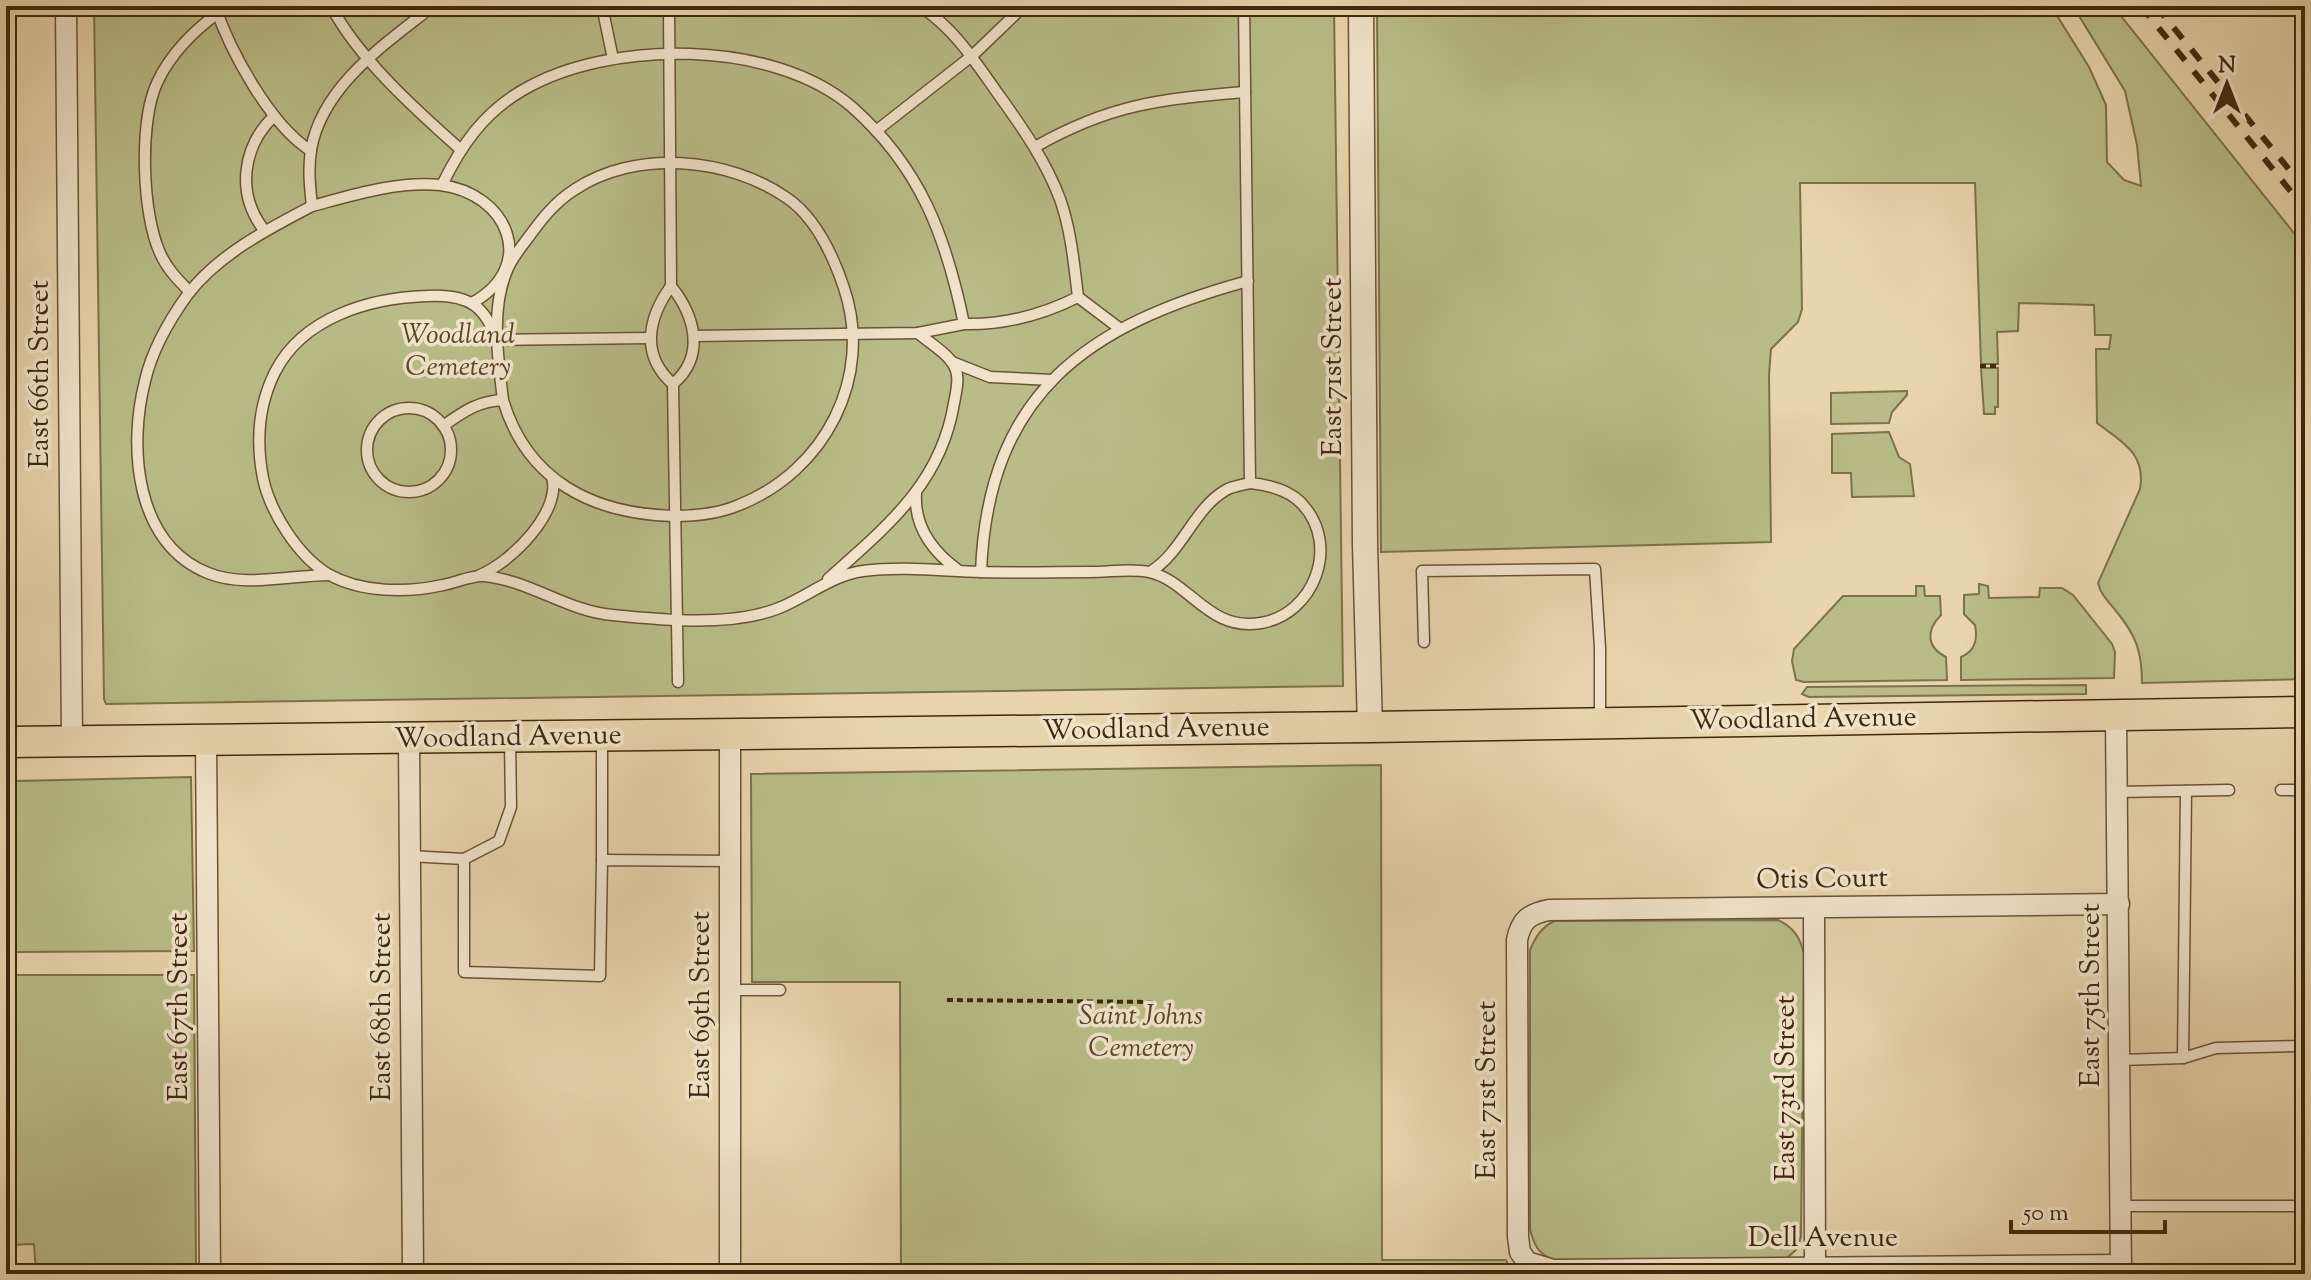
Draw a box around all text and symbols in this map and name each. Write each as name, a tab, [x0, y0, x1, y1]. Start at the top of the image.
north arrow	[2187, 44, 2267, 124]
text: N	[2218, 51, 2236, 83]
street label: East 71st Street	[1314, 277, 1354, 456]
street label: East 66th Street	[21, 279, 61, 468]
park label: Woodland Cemetery	[401, 316, 515, 388]
street label: Woodland Avenue	[1689, 698, 1917, 742]
street label: Woodland Avenue	[1042, 708, 1270, 752]
street label: Woodland Avenue	[394, 716, 622, 760]
street label: Otis Court	[1756, 859, 1889, 901]
street label: East 75th Street	[2072, 902, 2112, 1087]
street label: East 69th Street	[682, 911, 722, 1099]
street label: East 67th Street	[160, 912, 200, 1101]
street label: East 68th Street	[363, 912, 403, 1101]
street label: East 73rd Street	[1767, 995, 1807, 1181]
park label: Saint Johns Cemetery	[1079, 997, 1203, 1069]
street label: East 71st Street	[1468, 1000, 1508, 1179]
scale bar	[2011, 1184, 2165, 1234]
text: 50 m	[2021, 1197, 2069, 1231]
street label: Dell Avenue	[1748, 1219, 1898, 1259]

